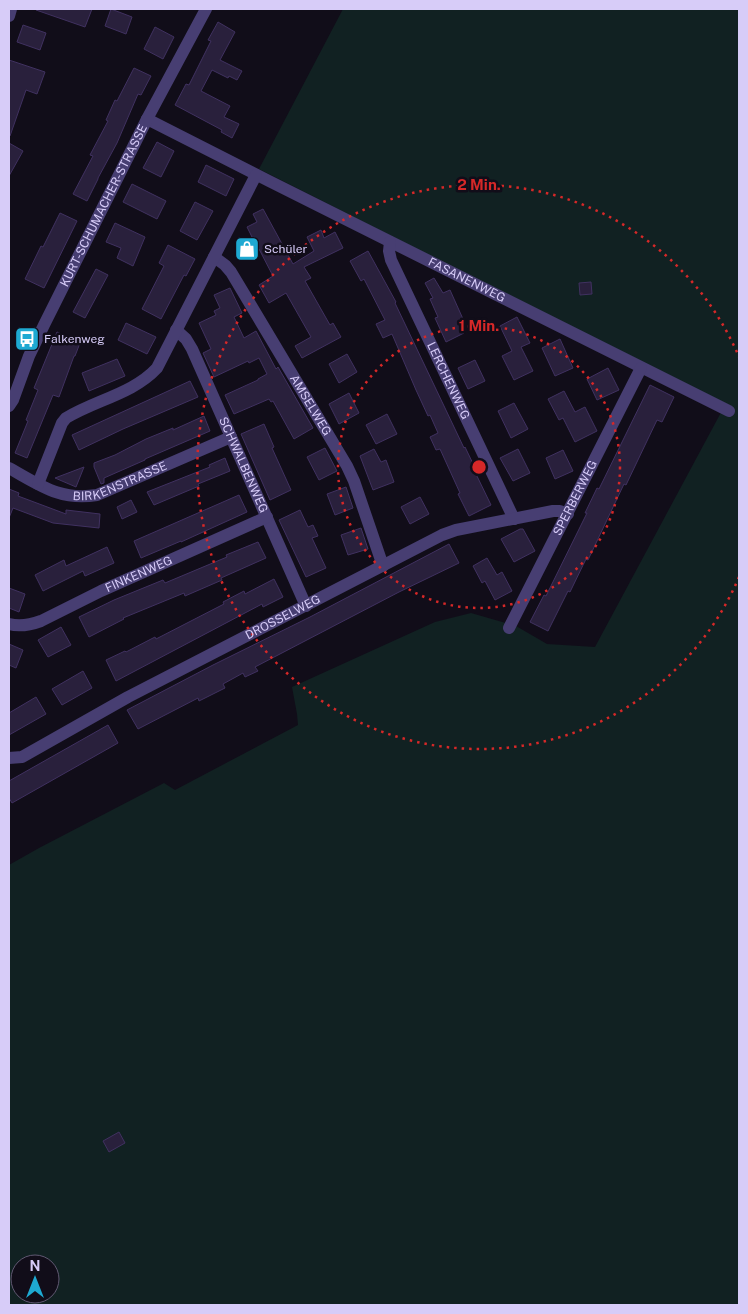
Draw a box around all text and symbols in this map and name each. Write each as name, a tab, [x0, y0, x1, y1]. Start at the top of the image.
street label: KURT-SCHUMACHER-STRASSE	[57, 122, 150, 289]
text: 2 Min.	[457, 176, 501, 193]
shop icon: Schüler	[234, 236, 260, 262]
place label: Schüler	[264, 242, 308, 256]
street label: FASANENWEG	[426, 255, 508, 305]
text: 1 Min.	[459, 317, 499, 334]
bus stop icon: Falkenweg	[14, 326, 40, 352]
place label: Falkenweg	[44, 332, 105, 346]
street label: LERCHENWEG	[424, 340, 473, 422]
street label: AMSELWEG	[287, 372, 334, 438]
street label: SCHWALBENWEG	[216, 415, 271, 515]
centre of rings	[470, 458, 488, 476]
street label: SPERBERWEG	[550, 458, 600, 538]
street label: BIRKENSTRASSE	[72, 459, 169, 503]
street label: FINKENWEG	[103, 553, 174, 595]
street label: DROSSELWEG	[243, 592, 323, 642]
north arrow	[10, 1254, 60, 1304]
text: N	[30, 1258, 40, 1274]

